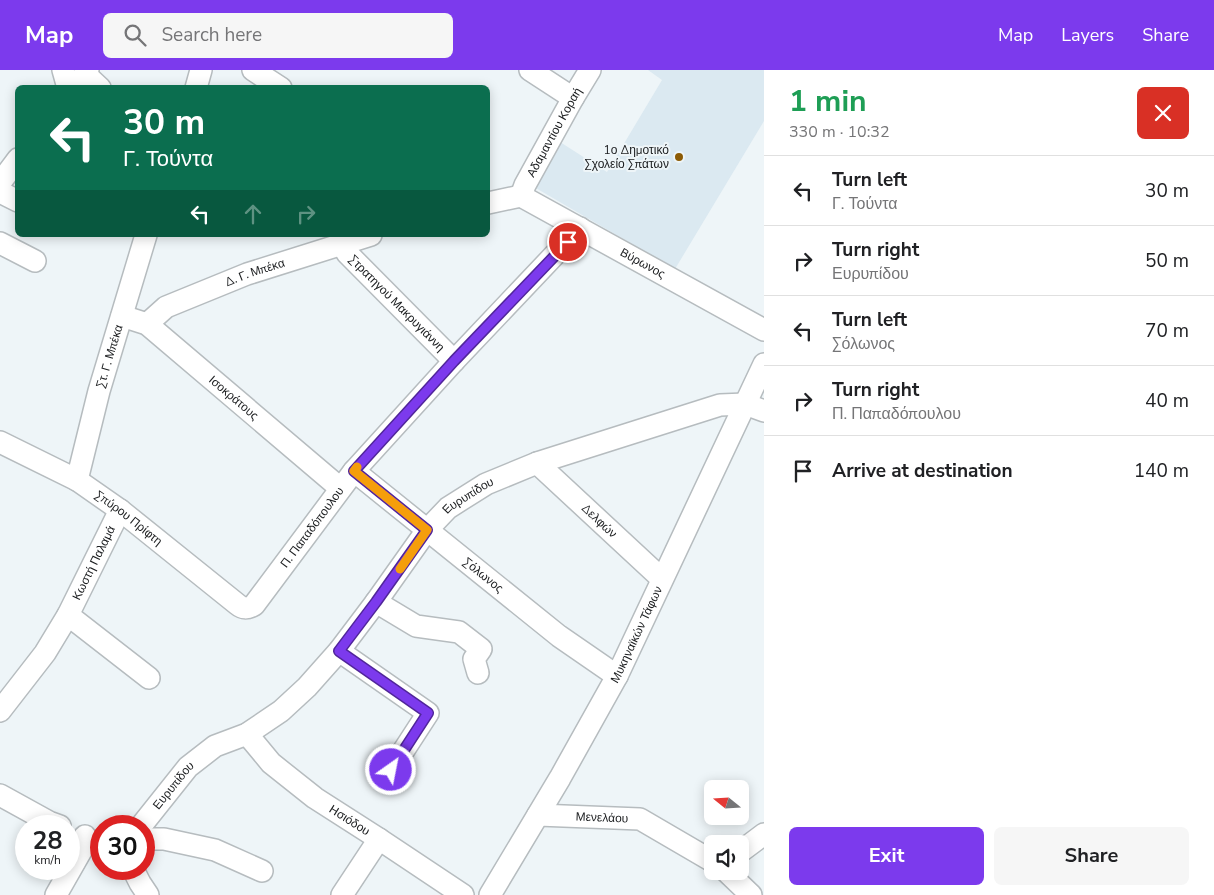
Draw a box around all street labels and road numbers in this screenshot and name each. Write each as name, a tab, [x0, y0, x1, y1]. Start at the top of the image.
street label: Αδαμαντίου Κοραή	[523, 84, 586, 180]
street label: Βύρωνος	[617, 244, 668, 282]
street label: Στρατηγού Μακρυγιάννη	[345, 251, 448, 355]
street label: Δ. Γ. Μπέκα	[223, 255, 287, 290]
street label: Στ. Γ. Μπέκα	[92, 323, 127, 390]
street label: Ισοκράτους	[205, 372, 262, 424]
street label: Ευρυπίδου	[439, 474, 496, 517]
street label: Π. Παπαδόπουλου	[277, 484, 347, 571]
street label: Σπύρου Πρίφτη	[92, 487, 166, 549]
street label: Δελφών	[578, 500, 621, 541]
street label: Κωστή Παλαμά	[69, 523, 119, 603]
street label: Σόλωνος	[460, 554, 507, 596]
street label: Μυκηναϊκών Τάφων	[607, 584, 666, 686]
street label: Ευρυπίδου	[149, 757, 197, 813]
street label: Ησιόδου	[326, 801, 373, 839]
street label: Μενελάου	[575, 808, 629, 827]

